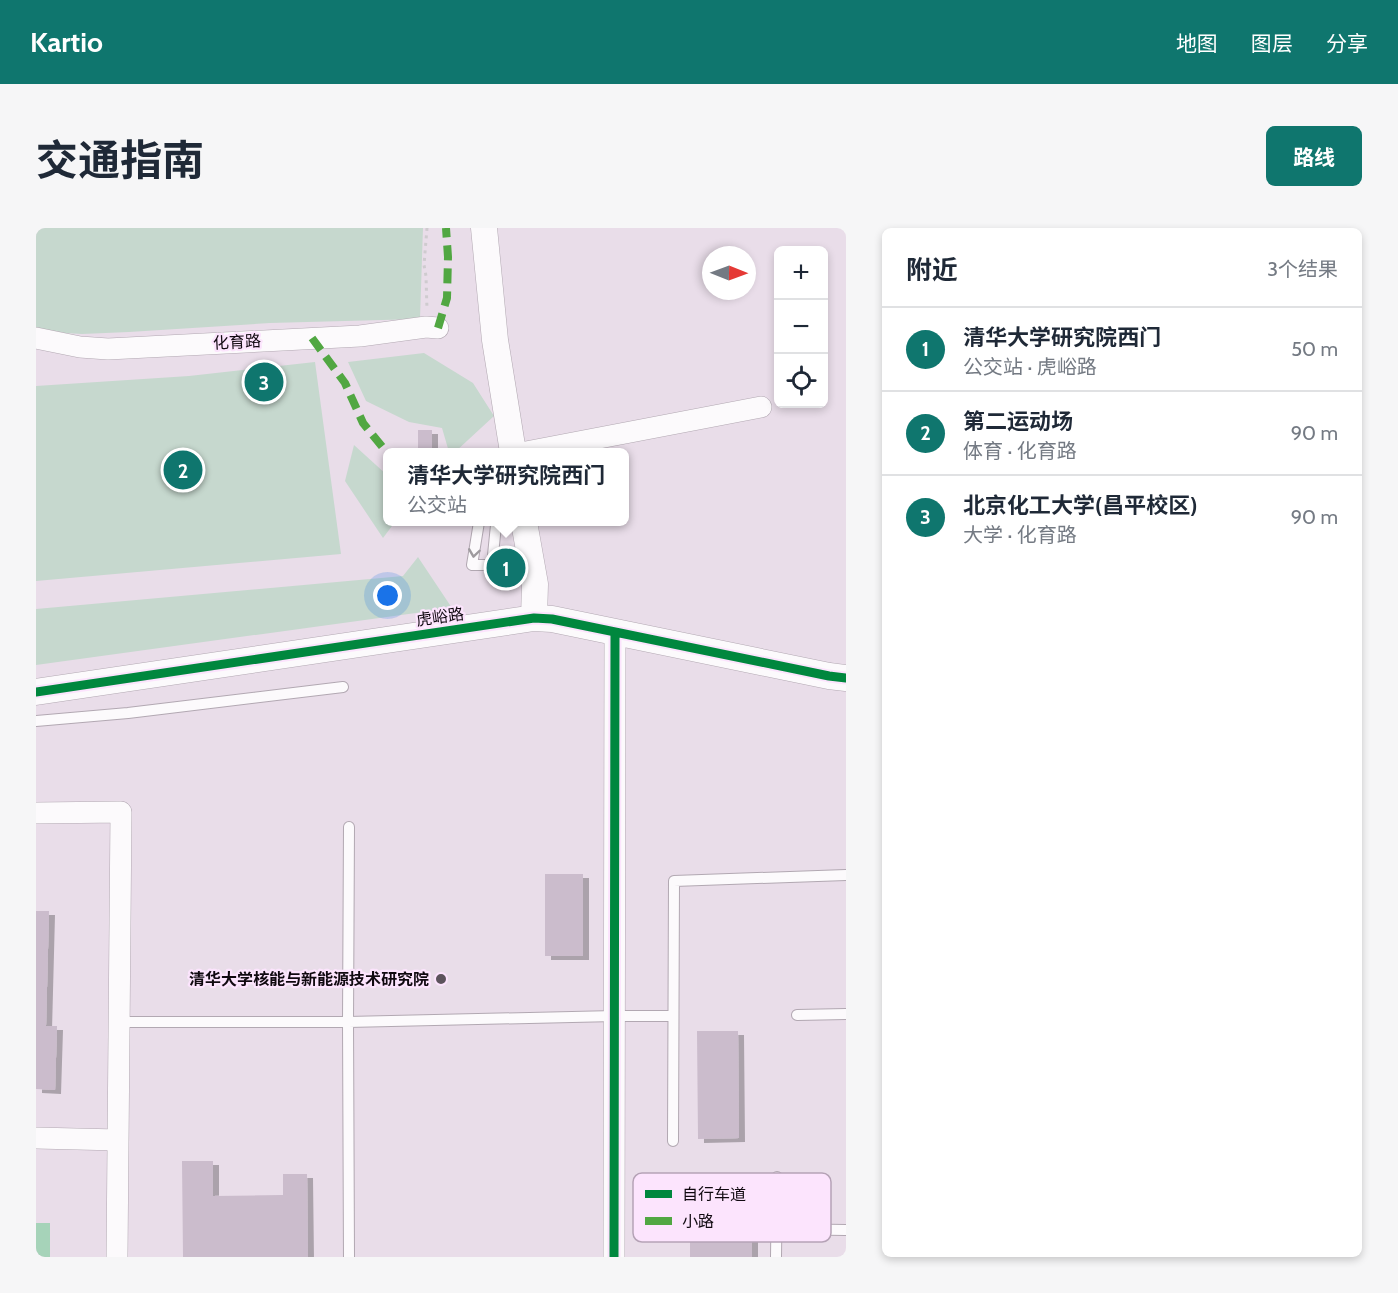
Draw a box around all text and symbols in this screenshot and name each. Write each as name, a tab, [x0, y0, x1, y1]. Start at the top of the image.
text: Kartio	[30, 25, 103, 59]
text: 地图	[1176, 31, 1218, 56]
text: 图层	[1251, 31, 1293, 56]
text: 分享	[1326, 31, 1368, 56]
button: 路线	[1266, 126, 1362, 186]
text: 交通指南	[36, 134, 204, 186]
north arrow	[702, 246, 756, 300]
map controls	[774, 246, 828, 408]
button: +	[774, 246, 828, 300]
text: 附近	[906, 254, 958, 286]
text: 3个结果	[1267, 257, 1338, 281]
button: −	[774, 300, 828, 354]
text: 清华大学研究院西门	[963, 324, 1161, 351]
street label: 化育路	[213, 331, 261, 353]
text: 1	[922, 337, 929, 361]
text: 50 m	[1291, 337, 1338, 361]
button: locate	[774, 354, 828, 408]
text: 公交站 · 虎峪路	[963, 355, 1097, 379]
pin: 3	[244, 360, 284, 404]
text: 第二运动场	[963, 408, 1073, 435]
text: 2	[920, 421, 931, 445]
text: 90 m	[1291, 421, 1338, 445]
text: 体育 · 化育路	[963, 439, 1077, 463]
pin: 2	[164, 448, 202, 492]
popup	[383, 448, 629, 526]
text: 清华大学研究院西门	[407, 462, 605, 489]
text: 北京化工大学(昌平校区)	[963, 492, 1197, 519]
text: 公交站	[407, 493, 467, 517]
text: 3	[920, 505, 931, 529]
text: 90 m	[1291, 505, 1338, 529]
text: 大学 · 化育路	[963, 523, 1077, 547]
pin: 1	[486, 546, 526, 590]
one-way arrow	[468, 549, 480, 558]
your location	[373, 581, 402, 610]
street label: 虎峪路	[415, 604, 465, 630]
place label: 清华大学核能与新能源技术研究院	[189, 970, 429, 989]
marker: 清华大学核能与新能源技术研究院	[434, 972, 448, 986]
legend	[633, 1173, 831, 1242]
text: 自行车道	[682, 1185, 746, 1204]
text: 小路	[682, 1212, 714, 1231]

